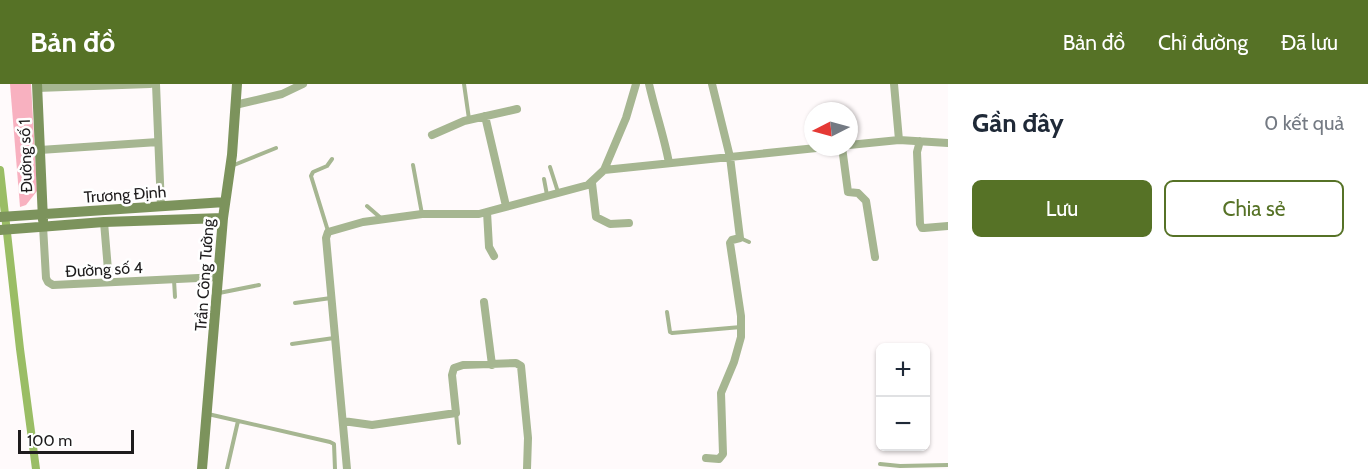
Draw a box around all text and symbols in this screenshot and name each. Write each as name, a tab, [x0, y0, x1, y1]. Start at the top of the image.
text: Bản đồ	[30, 25, 115, 59]
text: Bản đồ	[1063, 30, 1125, 55]
text: Chỉ đường	[1158, 30, 1248, 55]
text: Đã lưu	[1281, 30, 1338, 55]
north arrow	[804, 102, 858, 156]
text: Gần đây	[972, 107, 1064, 139]
text: 0 kết quả	[1264, 111, 1344, 135]
street label: Đường số 1	[15, 119, 36, 193]
button: Lưu	[972, 180, 1152, 237]
button: Chia sẻ	[1164, 180, 1344, 237]
street label: Trương Định	[83, 182, 167, 207]
street label: Trần Công Tường	[191, 217, 218, 332]
street label: Đường số 4	[65, 258, 143, 281]
map controls	[876, 343, 930, 451]
button: +	[876, 343, 930, 397]
button: −	[876, 397, 930, 451]
scale bar	[18, 427, 134, 454]
text: 100 m	[27, 431, 72, 450]

